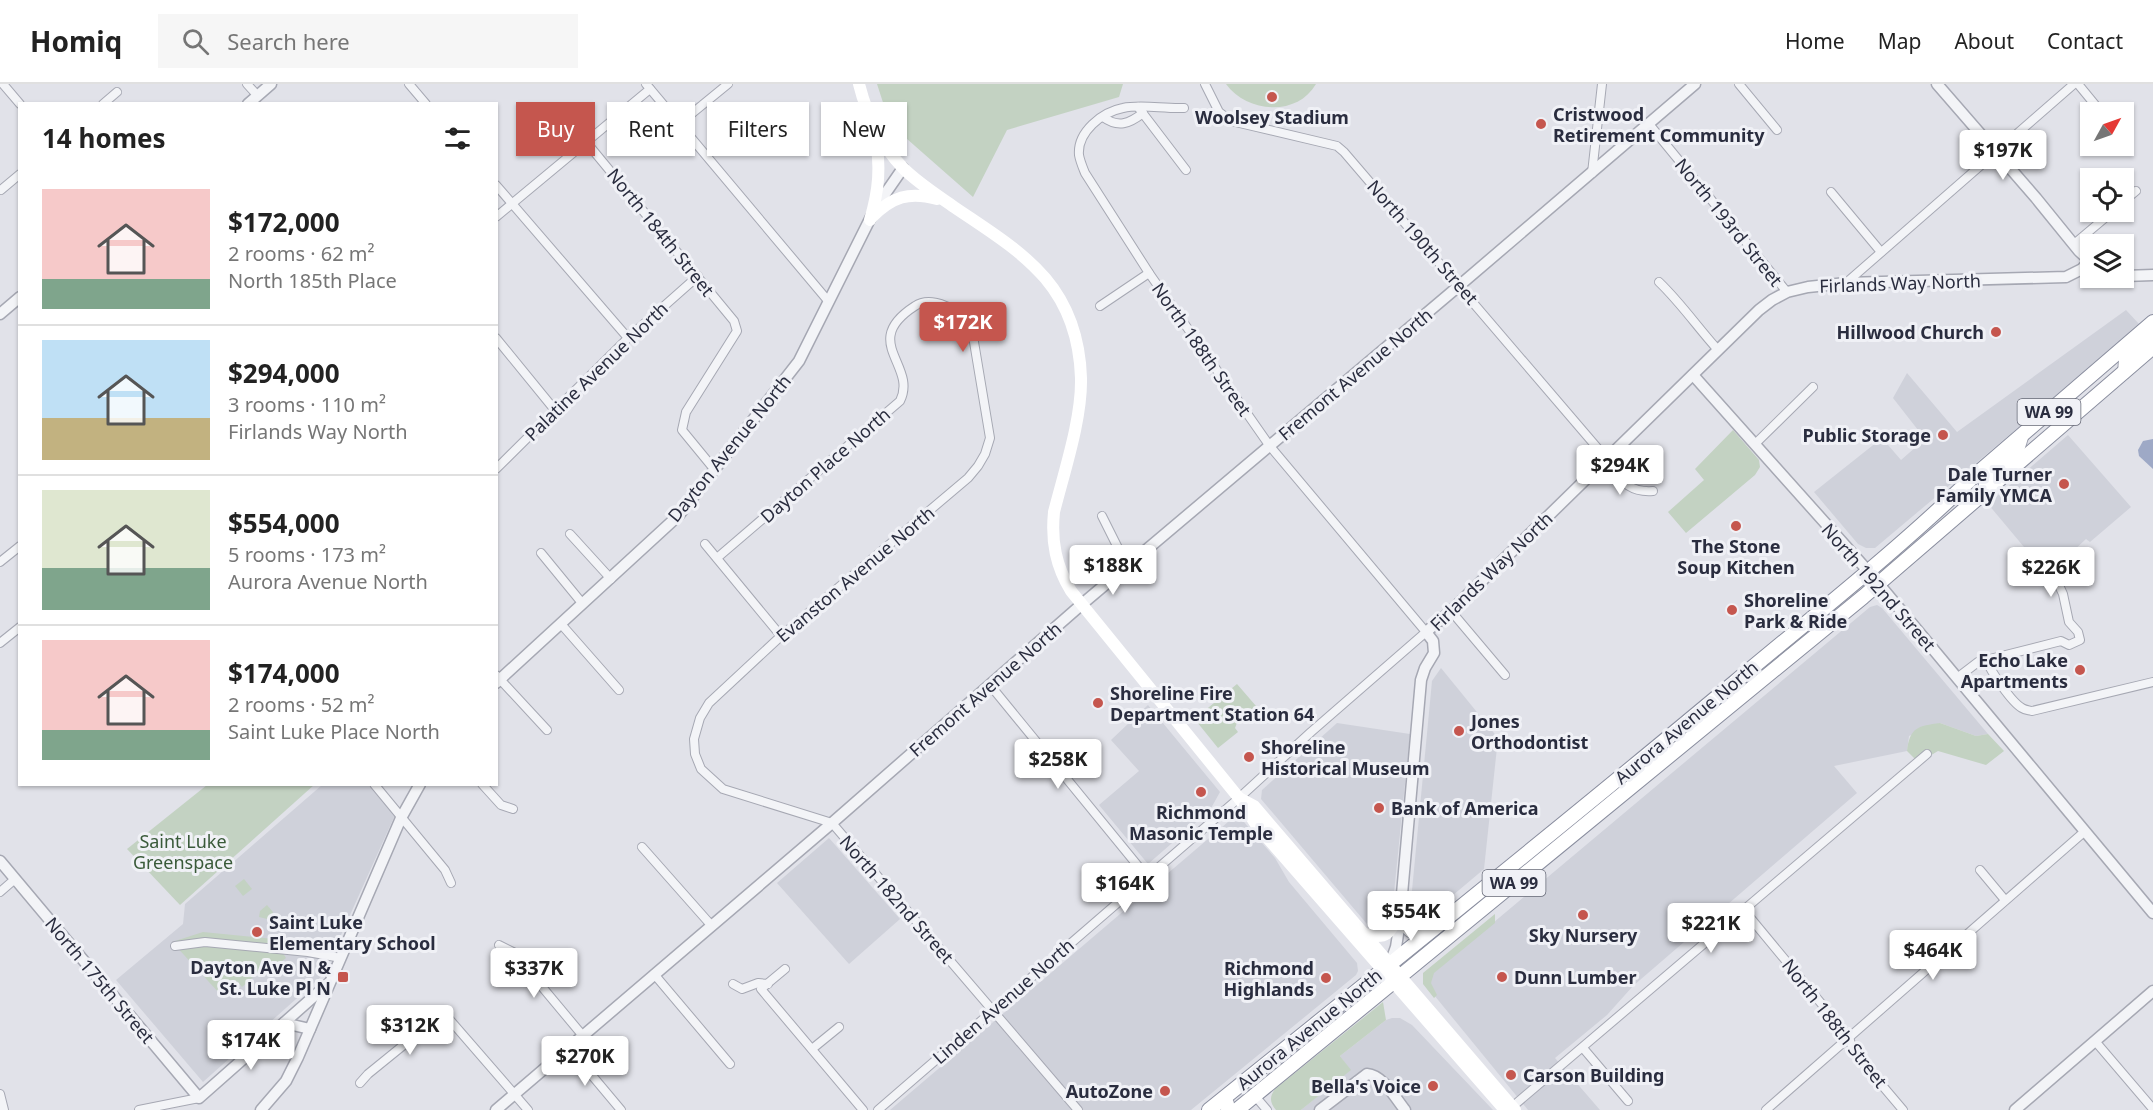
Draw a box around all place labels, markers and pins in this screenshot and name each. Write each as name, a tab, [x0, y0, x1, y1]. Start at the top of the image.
marker: Woolsey Stadium	[1265, 90, 1279, 104]
place label: Cristwood Retirement Community	[1553, 102, 1765, 147]
place label: Woolsey Stadium	[1195, 105, 1349, 129]
marker: Cristwood Retirement Community	[1534, 117, 1548, 131]
pin: $197K	[1961, 130, 2045, 181]
pin: $172K	[921, 302, 1005, 353]
place label: Hillwood Church	[1837, 320, 1984, 344]
marker: Hillwood Church	[1989, 325, 2003, 339]
place label: Public Storage	[1802, 423, 1931, 447]
marker: Public Storage	[1936, 428, 1950, 442]
pin: $294K	[1578, 445, 1662, 496]
place label: Dale Turner Family YMCA	[1936, 462, 2053, 507]
marker: Dale Turner Family YMCA	[2057, 477, 2071, 491]
marker: The Stone Soup Kitchen	[1729, 519, 1743, 533]
place label: The Stone Soup Kitchen	[1677, 534, 1795, 579]
pin: $188K	[1071, 545, 1155, 596]
pin: $226K	[2009, 547, 2093, 598]
place label: Shoreline Park & Ride	[1744, 588, 1847, 633]
marker: Shoreline Park & Ride	[1725, 603, 1739, 617]
place label: Echo Lake Apartments	[1961, 648, 2068, 693]
marker: Echo Lake Apartments	[2073, 663, 2087, 677]
place label: Shoreline Fire Department Station 64	[1110, 681, 1314, 726]
marker: Shoreline Fire Department Station 64	[1091, 696, 1105, 710]
place label: Jones Orthodontist	[1469, 709, 1589, 754]
marker: Jones Orthodontist	[1452, 724, 1466, 738]
place label: Shoreline Historical Museum	[1261, 735, 1430, 780]
pin: $258K	[1016, 739, 1100, 790]
marker: Shoreline Historical Museum	[1242, 750, 1256, 764]
marker: Richmond Masonic Temple	[1194, 785, 1208, 799]
place label: Bank of America	[1391, 796, 1538, 820]
place label: Richmond Masonic Temple	[1129, 800, 1273, 845]
marker: Bank of America	[1372, 801, 1386, 815]
pin: $164K	[1083, 863, 1167, 914]
pin: $554K	[1369, 891, 1453, 942]
pin: $221K	[1669, 903, 1753, 954]
marker: Sky Nursery	[1576, 908, 1590, 922]
place label: Saint Luke Elementary School	[269, 910, 436, 955]
place label: Sky Nursery	[1529, 923, 1638, 947]
marker: Saint Luke Elementary School	[250, 925, 264, 939]
pin: $464K	[1891, 930, 1975, 981]
pin: $337K	[492, 948, 576, 999]
place label: Dayton Ave N & St. Luke Pl N	[190, 955, 331, 1000]
place label: Richmond Highlands	[1224, 956, 1314, 1001]
place label: Dunn Lumber	[1514, 965, 1636, 989]
marker: Dayton Ave N & St. Luke Pl N	[336, 970, 350, 984]
marker: Dunn Lumber	[1495, 970, 1509, 984]
marker: Richmond Highlands	[1319, 971, 1333, 985]
pin: $312K	[368, 1005, 452, 1056]
pin: $174K	[209, 1020, 293, 1071]
pin: $270K	[543, 1036, 627, 1087]
place label: Carson Building	[1523, 1063, 1664, 1087]
marker: Carson Building	[1504, 1068, 1518, 1082]
place label: Bella's Voice	[1311, 1074, 1421, 1098]
place label: AutoZone	[1066, 1079, 1153, 1103]
marker: Bella's Voice	[1426, 1079, 1440, 1093]
marker: AutoZone	[1158, 1084, 1172, 1098]

